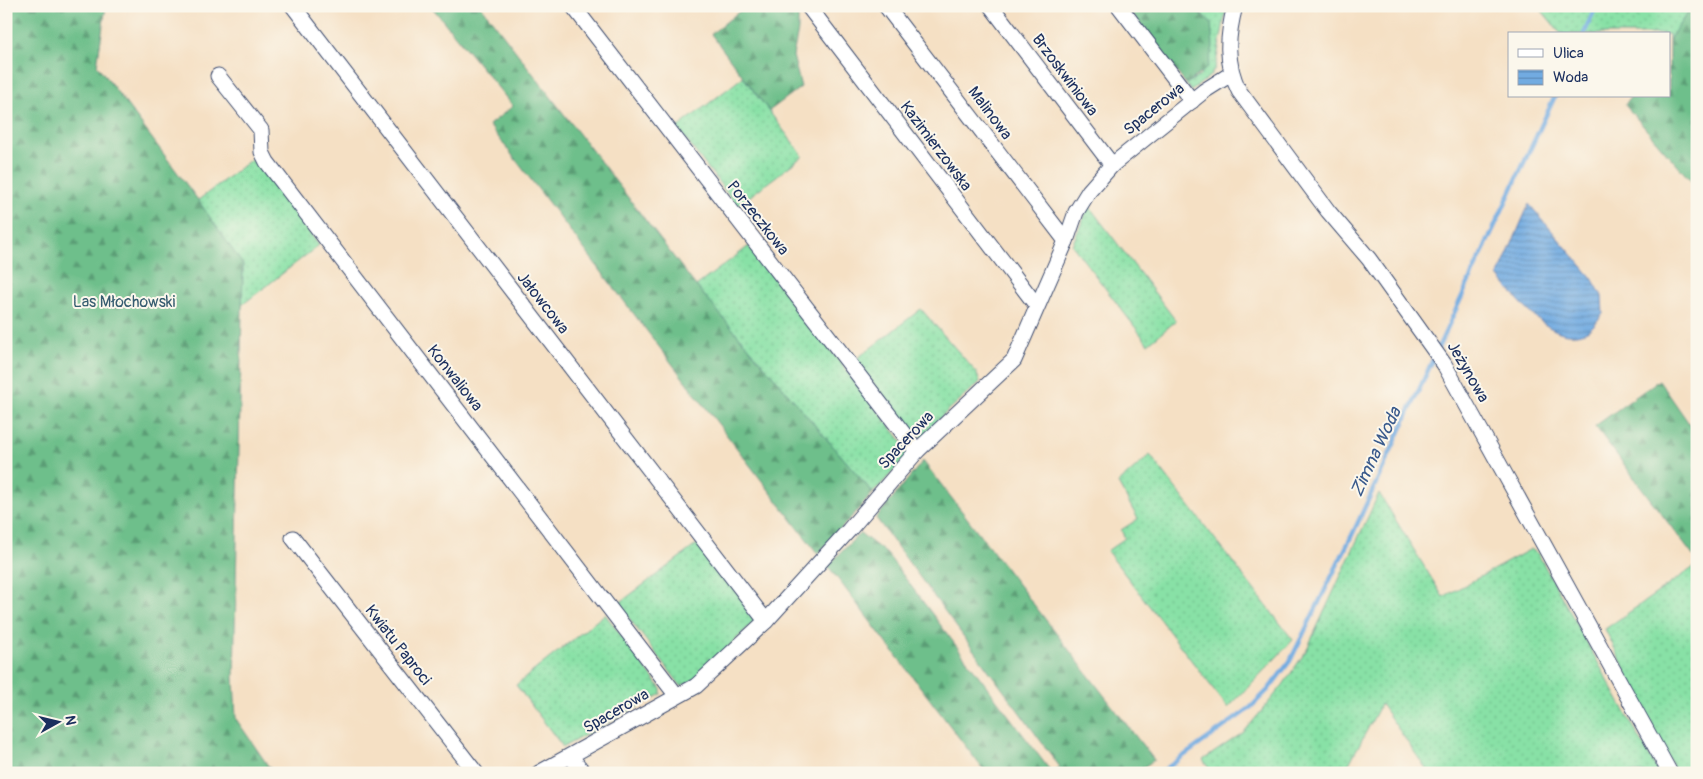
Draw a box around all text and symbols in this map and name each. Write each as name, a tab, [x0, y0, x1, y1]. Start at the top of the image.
street label: Brzoskwiniowa	[1028, 30, 1102, 120]
legend	[1508, 32, 1670, 98]
text: Ulica	[1553, 44, 1584, 63]
text: Woda	[1553, 68, 1588, 87]
street label: Spacerowa	[1120, 78, 1188, 140]
street label: Malinowa	[964, 82, 1016, 144]
street label: Kazimierzowska	[896, 97, 976, 195]
street label: Porzeczkowa	[723, 177, 793, 259]
street label: Jałowcowa	[513, 268, 573, 338]
park label: Las Młochowski	[73, 292, 175, 312]
street label: Jeżynowa	[1443, 338, 1493, 406]
street label: Konwaliowa	[423, 341, 487, 415]
water label: Zimna Woda	[1345, 402, 1407, 500]
street label: Spacerowa	[874, 407, 938, 473]
street label: Kwiatu Paproci	[360, 601, 436, 689]
street label: Spacerowa	[580, 684, 652, 738]
north arrow	[32, 696, 82, 746]
text: N	[61, 714, 79, 726]

